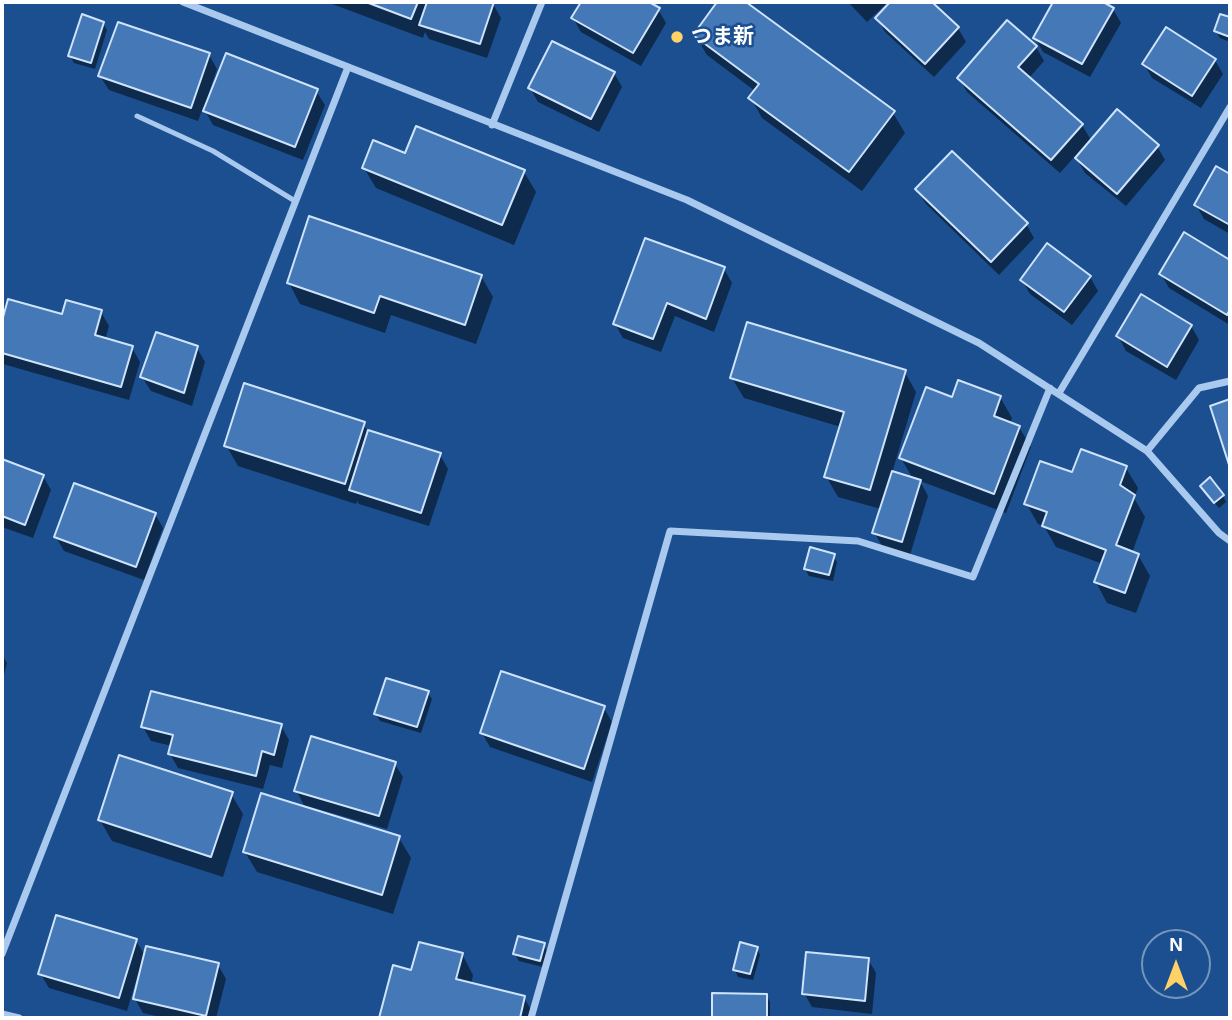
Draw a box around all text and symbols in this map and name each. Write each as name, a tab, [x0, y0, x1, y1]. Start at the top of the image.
place label: つま新	[691, 24, 754, 50]
marker: つま新	[669, 29, 685, 45]
north arrow	[1141, 929, 1211, 999]
text: N	[1169, 934, 1183, 955]

